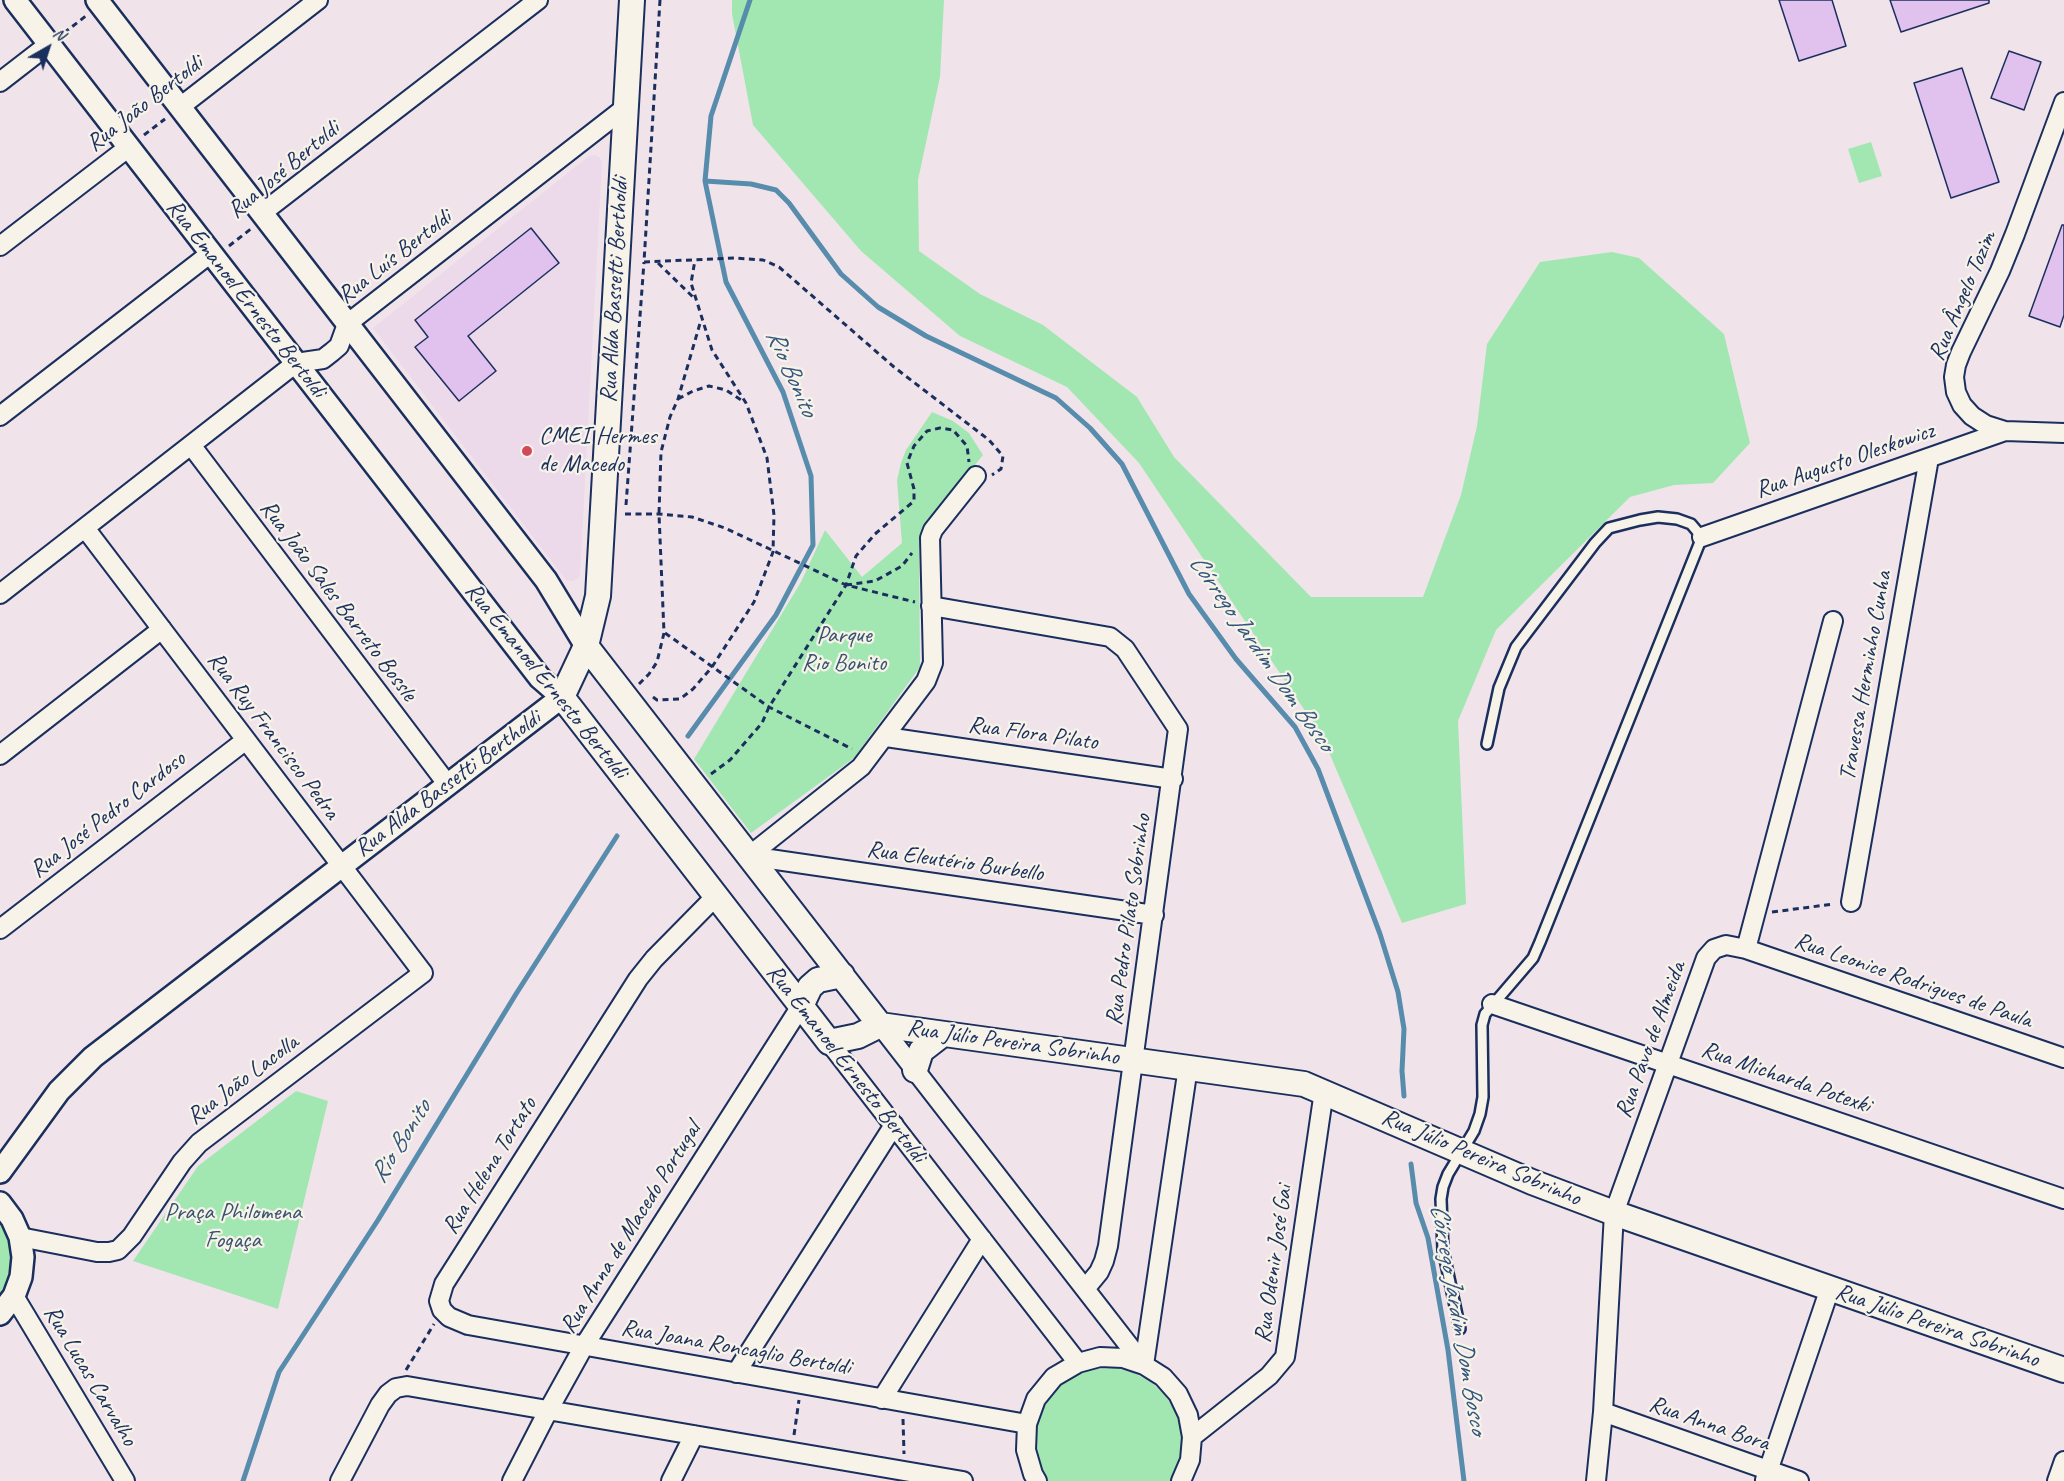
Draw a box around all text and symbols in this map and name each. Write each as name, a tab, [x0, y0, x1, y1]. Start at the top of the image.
north arrow	[18, 18, 78, 78]
text: N	[49, 23, 69, 45]
street label: Rua João Bertoldi	[81, 50, 209, 158]
street label: Rua José Bertoldi	[222, 115, 346, 225]
street label: Rua Alda Bassetti Bertholdi	[595, 176, 635, 404]
street label: Rua Emanoel Ernesto Bertoldi	[160, 194, 332, 404]
street label: Rua Luís Bertoldi	[332, 204, 458, 310]
street label: Rua Ângelo Tozim	[1923, 227, 2003, 365]
water label: Rio Bonito	[758, 325, 824, 421]
street label: Rua Augusto Oleskowicz	[1752, 417, 1938, 505]
place label: CMEI Hermes de Macedo	[539, 423, 656, 479]
marker: CMEI Hermes de Macedo	[520, 444, 534, 458]
street label: Rua João Sales Barreto Bossle	[253, 495, 423, 707]
water label: Córrego Jardim Dom Bosco	[1181, 549, 1341, 757]
street label: Travessa Herminho Cunha	[1833, 569, 1899, 783]
street label: Rua Emanoel Ernesto Bertoldi	[458, 577, 634, 785]
park label: Parque Rio Bonito	[802, 622, 886, 678]
street label: Rua Ruy Francisco Pedra	[201, 646, 345, 826]
street label: Rua Alda Bassetti Bertholdi	[349, 705, 547, 863]
street label: Rua Flora Pilato	[966, 711, 1100, 757]
street label: Rua José Pedro Cardoso	[24, 745, 192, 885]
street label: Rua Pedro Pilato Sobrinho	[1100, 813, 1158, 1027]
street label: Rua Eleutério Burbello	[865, 835, 1045, 889]
street label: Rua Leonice Rodrigues de Paula	[1790, 927, 2036, 1035]
street label: Rua Pavo de Almeida	[1609, 958, 1693, 1122]
street label: Rua Emanoel Ernesto Bertoldi	[760, 959, 932, 1169]
street label: Rua Júlio Pereira Sobrinho	[905, 1014, 1121, 1072]
street label: Rua João Lacolla	[181, 1029, 305, 1131]
street label: Rua Micharda Potexki	[1697, 1036, 1875, 1120]
street label: Rua Helena Tortato	[436, 1092, 544, 1240]
water label: Rio Bonito	[364, 1095, 438, 1189]
street label: Rua Júlio Pereira Sobrinho	[1377, 1103, 1585, 1213]
street label: Rua Anna de Macedo Portugal	[554, 1117, 708, 1339]
street label: Rua Odenir José Gai	[1249, 1183, 1299, 1345]
park label: Praça Philomena Fogaça	[164, 1199, 302, 1255]
water label: Córrego Jardim Dom Bosco	[1422, 1202, 1494, 1436]
street label: Rua Júlio Pereira Sobrinho	[1831, 1278, 2043, 1374]
street label: Rua Lucas Carvalho	[37, 1301, 143, 1451]
street label: Rua Joana Roncaglio Bertoldi	[619, 1314, 853, 1382]
street label: Rua Anna Bora	[1645, 1390, 1773, 1458]

